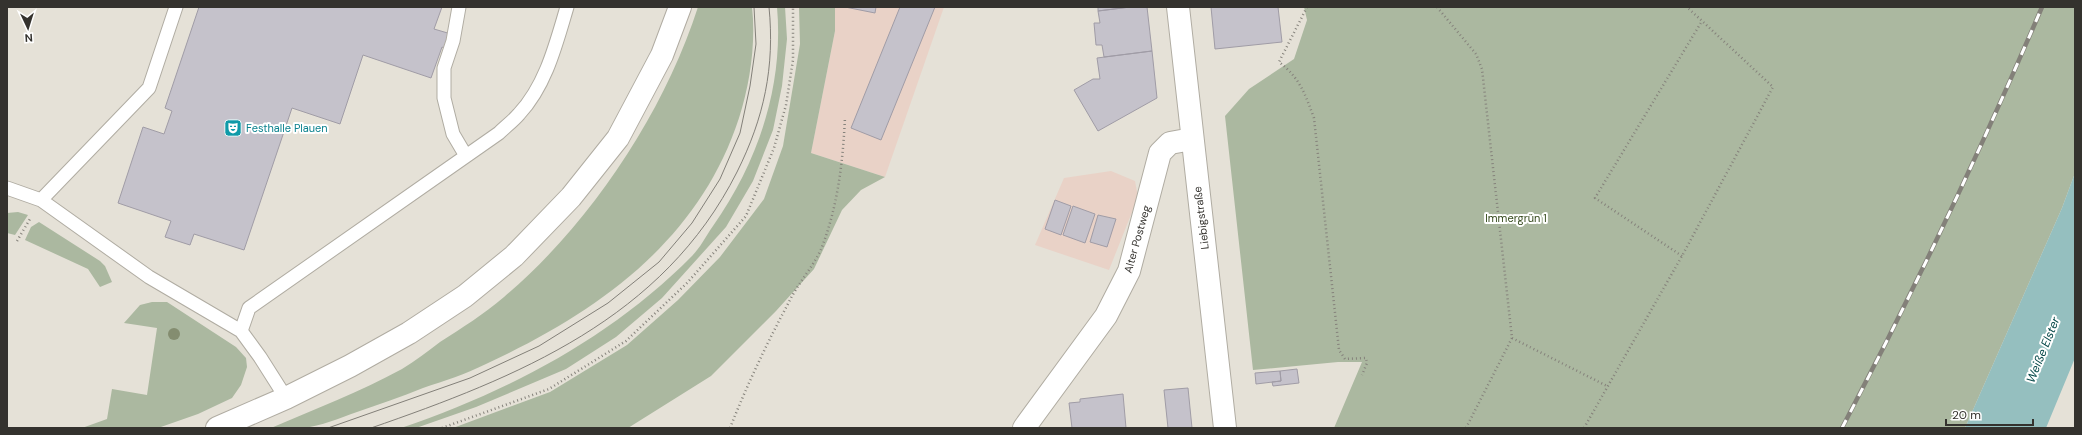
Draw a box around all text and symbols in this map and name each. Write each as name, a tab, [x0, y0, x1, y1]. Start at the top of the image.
north arrow	[8, 8, 48, 48]
text: N	[24, 31, 33, 45]
theatre icon: Festhalle Plauen	[223, 118, 243, 138]
place label: Festhalle Plauen	[246, 121, 328, 135]
street label: Liebigstraße	[1190, 186, 1212, 250]
street label: Alter Postweg	[1121, 203, 1153, 275]
park label: Immergrün 1	[1485, 211, 1547, 225]
water label: Weiße Elster	[2023, 314, 2064, 385]
scale bar	[1946, 401, 2033, 427]
text: 20 m	[1952, 407, 1981, 423]

